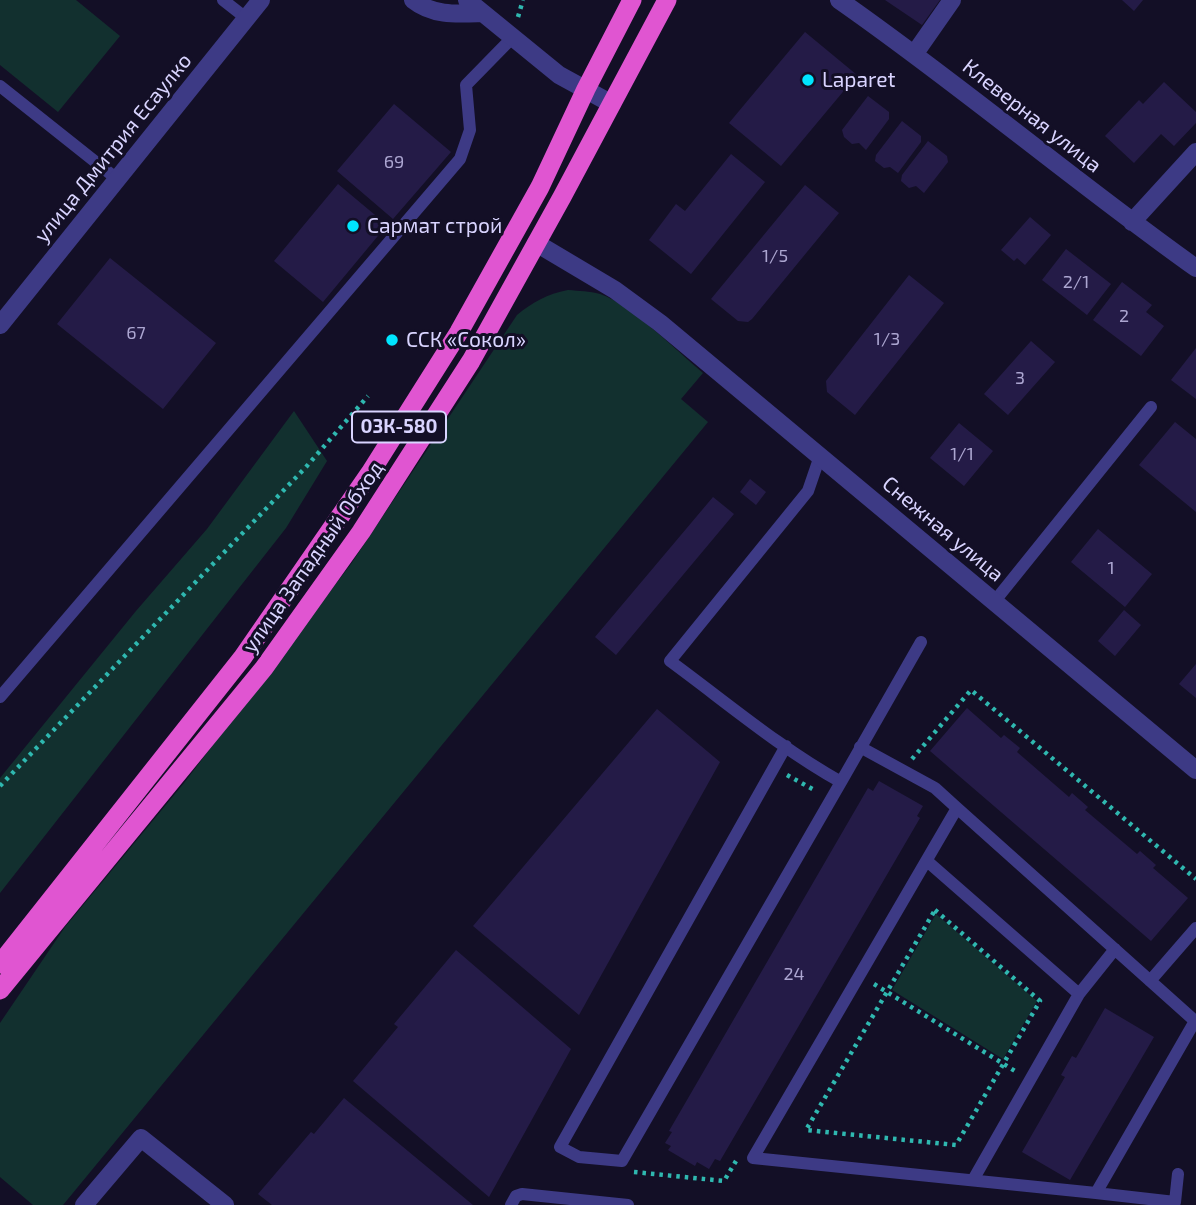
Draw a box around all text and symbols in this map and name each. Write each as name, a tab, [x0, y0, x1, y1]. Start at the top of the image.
street label: улица Дмитрия Есаулко	[29, 48, 197, 248]
street label: Клеверная улица	[957, 54, 1107, 178]
place label: Laparet	[822, 67, 895, 93]
marker: Laparet	[800, 72, 816, 88]
house number: 69	[384, 151, 404, 173]
place label: Сармат строй	[367, 213, 502, 239]
marker: Сармат строй	[345, 218, 361, 234]
house number: 1/5	[762, 245, 788, 267]
house number: 2/1	[1063, 271, 1089, 293]
house number: 2	[1119, 305, 1129, 327]
house number: 67	[126, 322, 146, 344]
place label: ССК «Сокол»	[406, 327, 526, 353]
house number: 1/3	[874, 328, 900, 350]
marker: ССК «Сокол»	[384, 332, 400, 348]
house number: 3	[1015, 367, 1025, 389]
road number: 03К-580	[352, 412, 446, 442]
house number: 1/1	[950, 443, 974, 465]
street label: улица Западный Обход	[237, 456, 389, 658]
street label: Снежная улица	[877, 471, 1009, 587]
house number: 1	[1107, 557, 1115, 579]
house number: 24	[783, 963, 805, 985]

